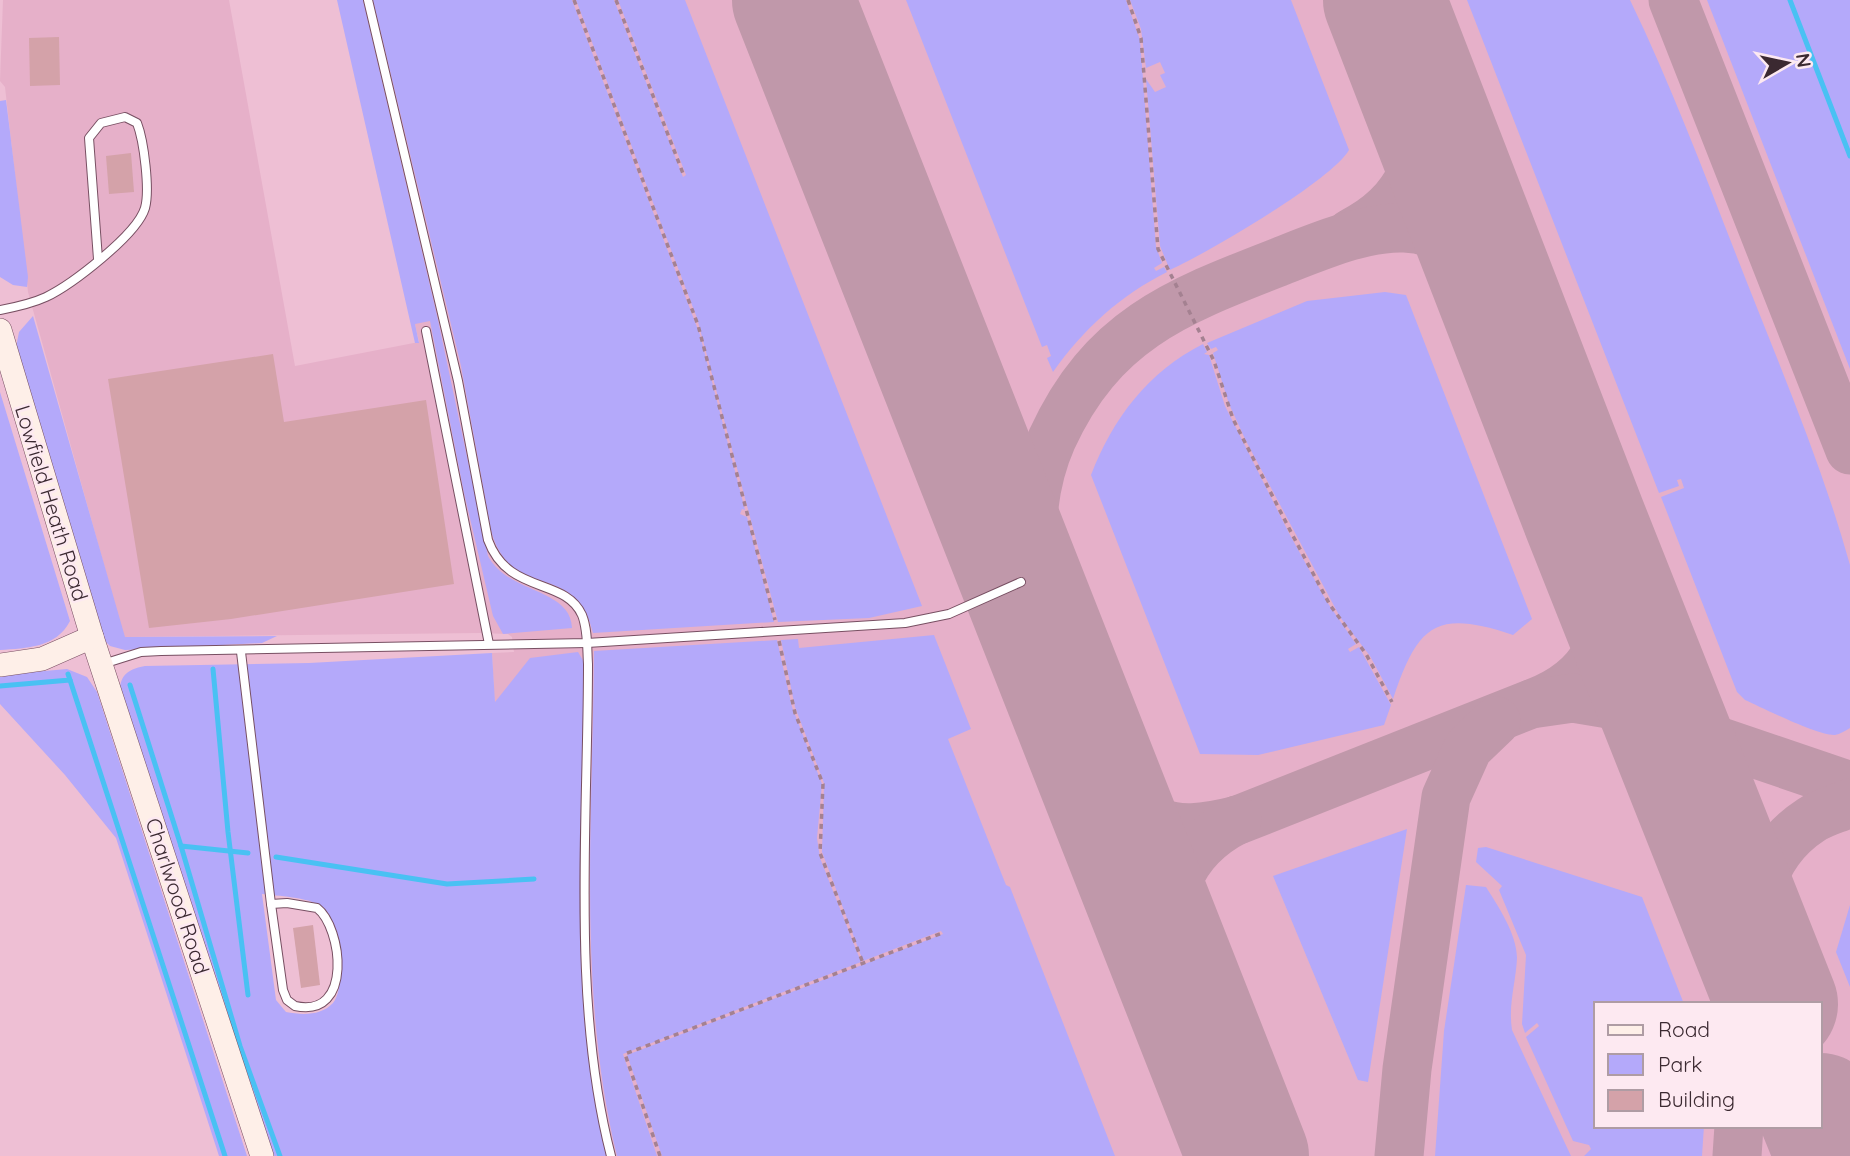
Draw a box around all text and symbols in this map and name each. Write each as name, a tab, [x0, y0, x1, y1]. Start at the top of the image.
north arrow	[1752, 28, 1822, 98]
text: N	[1791, 52, 1817, 69]
street label: Lowfield Heath Road	[10, 402, 94, 604]
street label: Charlwood Road	[140, 815, 216, 977]
legend	[1594, 1002, 1822, 1128]
text: Road	[1658, 1016, 1710, 1042]
text: Park	[1658, 1051, 1702, 1077]
text: Building	[1658, 1086, 1735, 1112]

